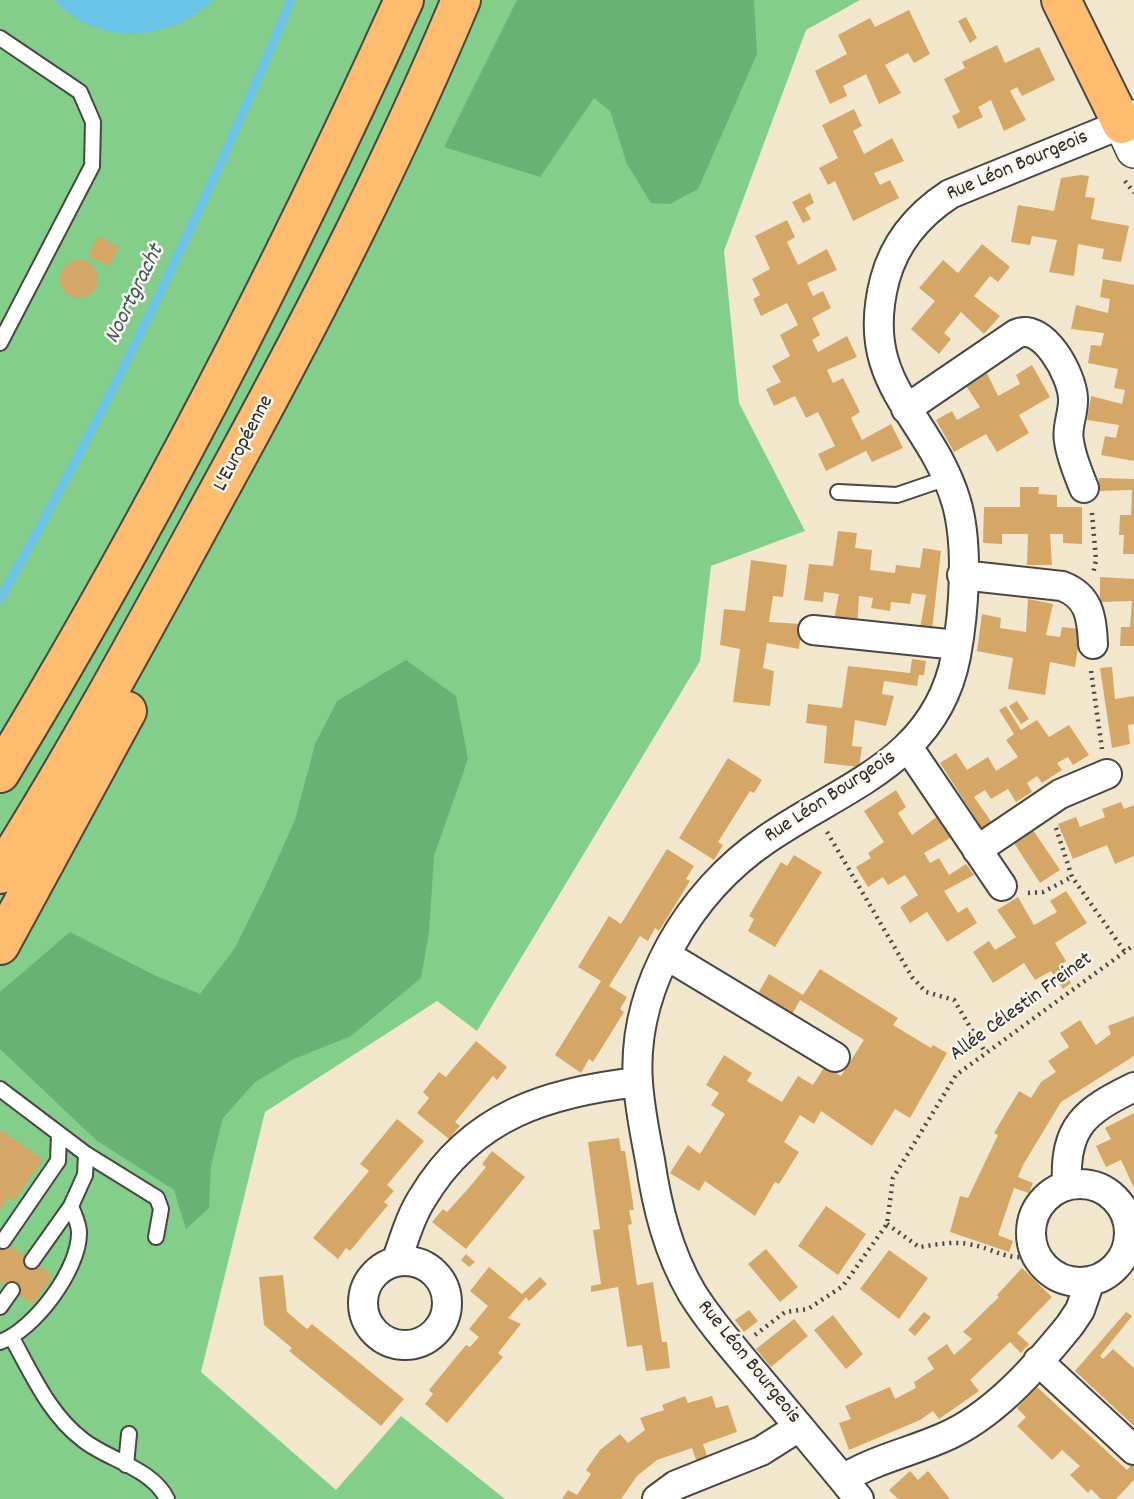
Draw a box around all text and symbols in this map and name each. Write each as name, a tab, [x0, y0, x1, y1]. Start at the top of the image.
street label: Rue Léon Bourgeois	[943, 126, 1093, 208]
water label: Noortgracht	[100, 241, 172, 349]
street label: L'Européenne	[209, 392, 281, 496]
street label: Rue Léon Bourgeois	[761, 746, 901, 850]
street label: Allée Célestin Freinet	[946, 948, 1098, 1068]
street label: Rue Léon Bourgeois	[691, 1296, 805, 1430]

